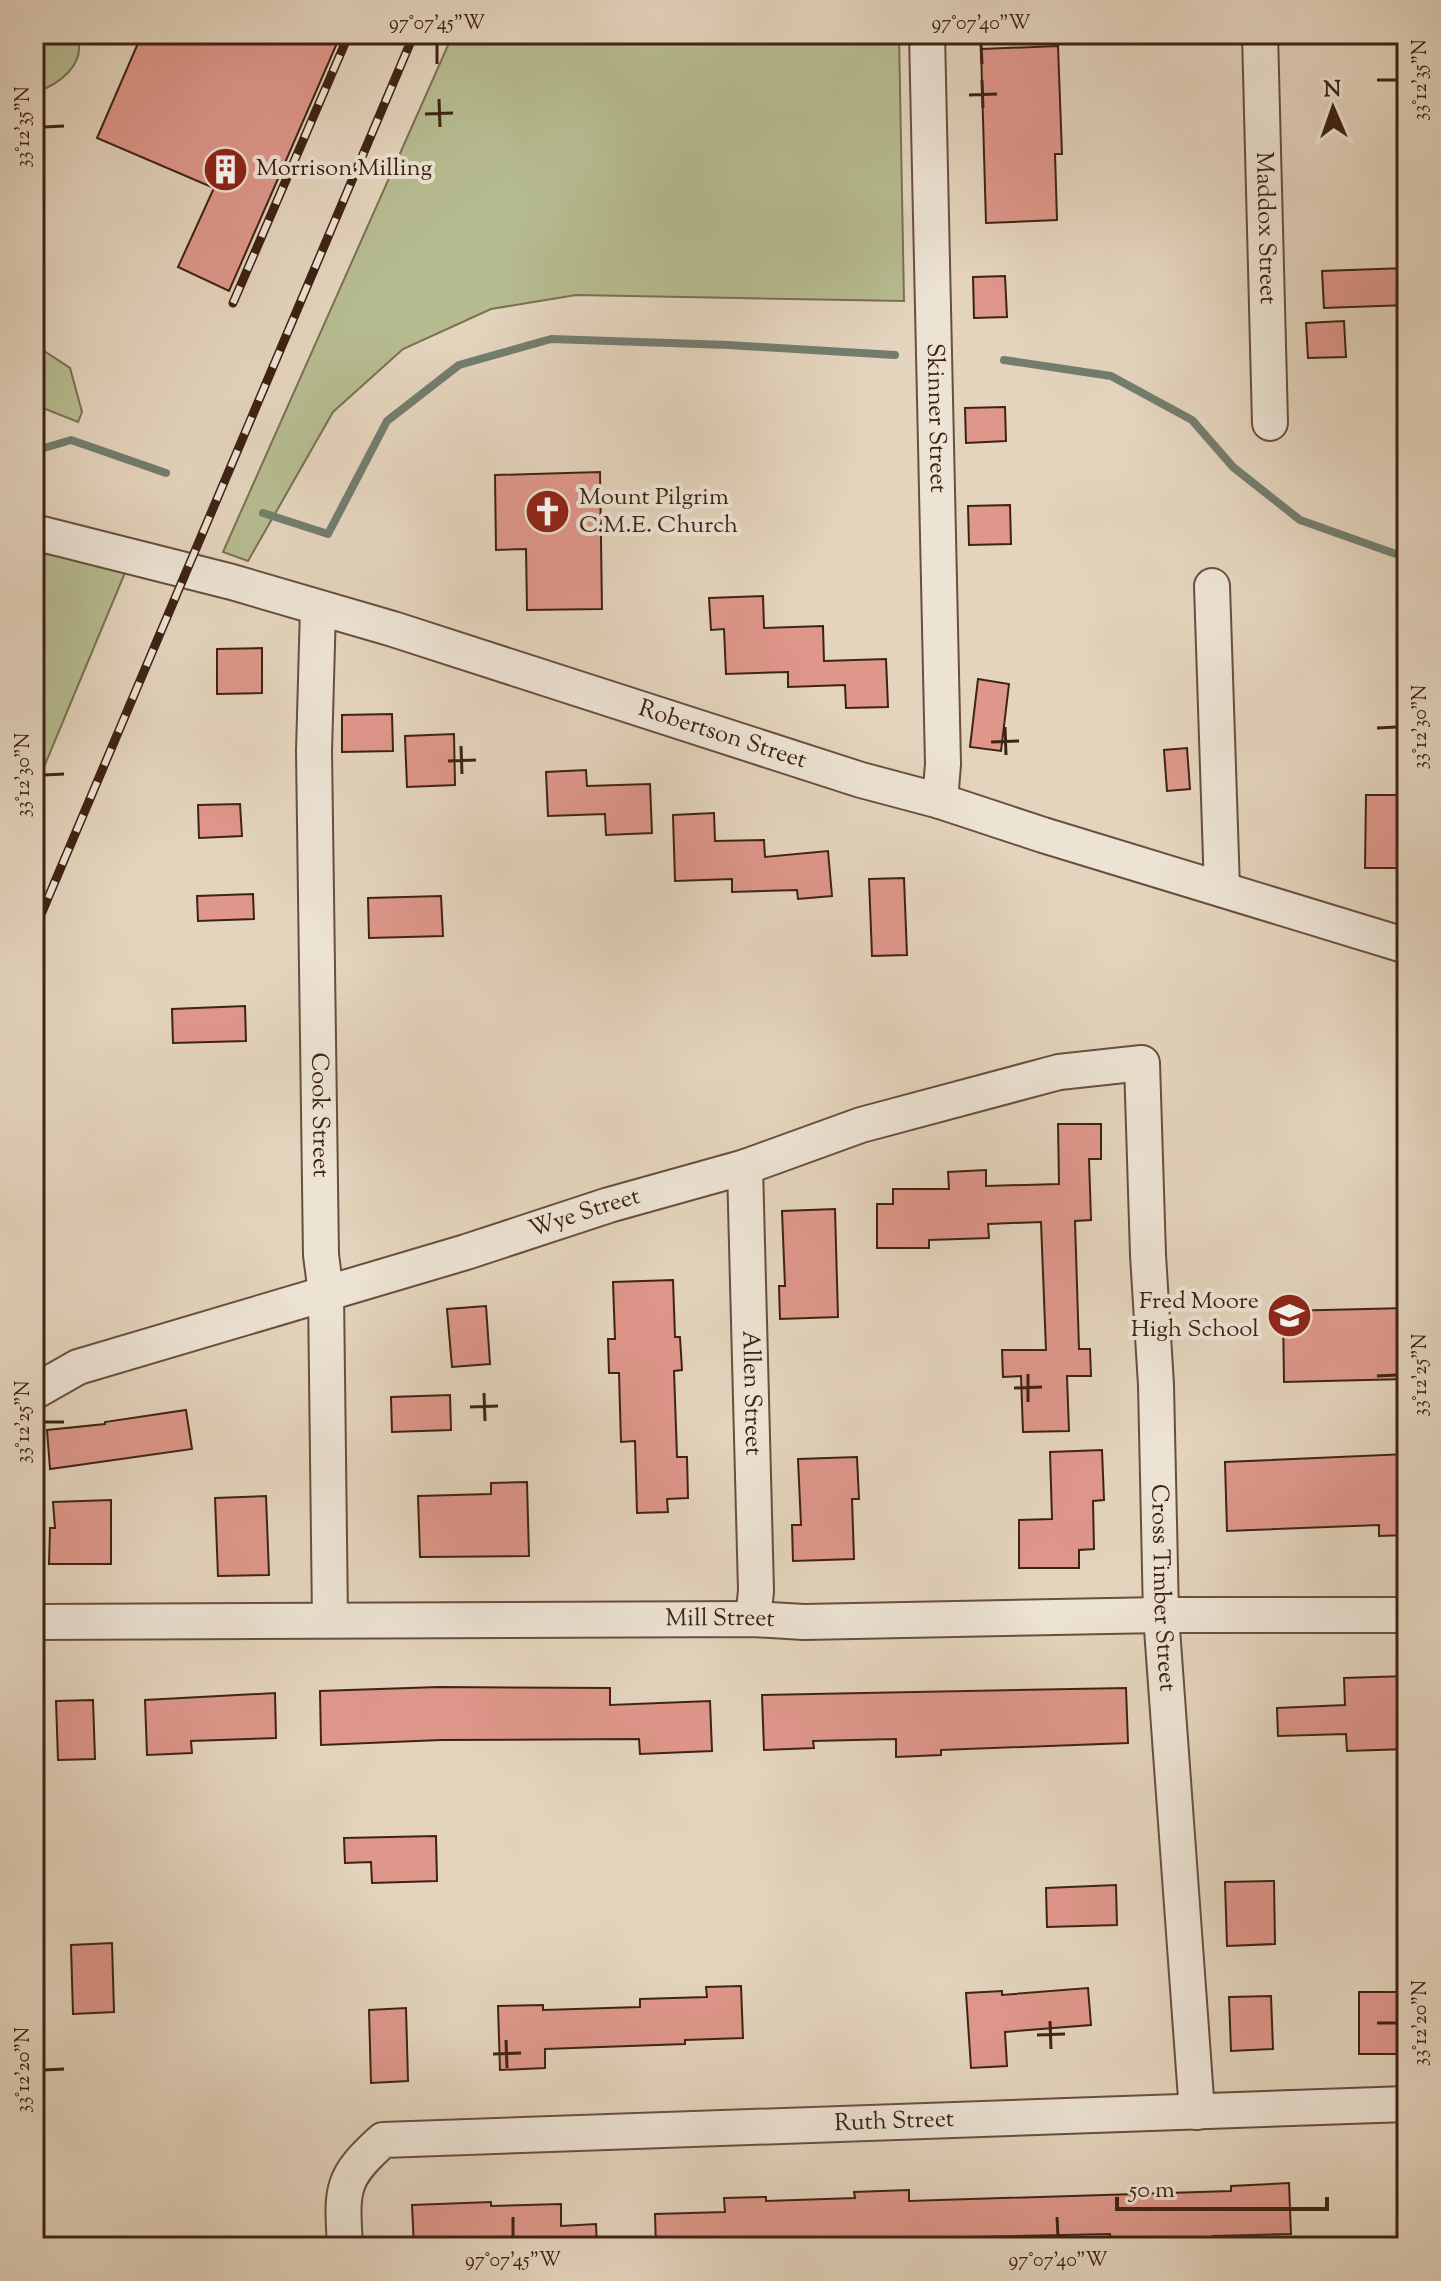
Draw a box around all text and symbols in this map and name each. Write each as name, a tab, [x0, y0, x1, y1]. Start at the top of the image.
text: 97°07'45"W	[389, 10, 485, 39]
text: 97°07'40"W	[931, 10, 1031, 39]
text: 33°12'35"N	[1407, 39, 1436, 121]
north arrow	[1293, 68, 1373, 148]
text: N	[1323, 75, 1342, 107]
text: 33°12'35"N	[10, 86, 39, 168]
building icon: Morrison Milling	[201, 145, 249, 193]
street label: Maddox Street	[1246, 151, 1284, 305]
place label: Morrison Milling	[256, 152, 433, 186]
street label: Skinner Street	[917, 343, 954, 493]
place label: Mount Pilgrim C.M.E. Church	[579, 481, 738, 543]
church icon: Mount Pilgrim C.M.E. Church	[524, 488, 572, 536]
text: 33°12'30"N	[1407, 685, 1436, 769]
street label: Robertson Street	[634, 692, 811, 778]
text: 33°12'30"N	[10, 733, 39, 817]
street label: Cook Street	[301, 1052, 337, 1178]
street label: Wye Street	[525, 1180, 644, 1247]
place label: Fred Moore High School	[1131, 1285, 1259, 1347]
school or university icon: Fred Moore High School	[1266, 1292, 1314, 1340]
street label: Allen Street	[732, 1330, 769, 1456]
text: 33°12'25"N	[1407, 1334, 1436, 1416]
text: 33°12'25"N	[10, 1381, 39, 1463]
street label: Cross Timber Street	[1141, 1484, 1183, 1693]
street label: Mill Street	[665, 1602, 776, 1637]
text: 33°12'20"N	[1407, 1980, 1436, 2066]
text: 33°12'20"N	[10, 2027, 39, 2113]
street label: Ruth Street	[834, 2103, 955, 2141]
scale bar	[1117, 2161, 1327, 2211]
text: 50 m	[1127, 2174, 1175, 2208]
text: 97°07'45"W	[465, 2247, 561, 2276]
text: 97°07'40"W	[1008, 2247, 1108, 2276]

